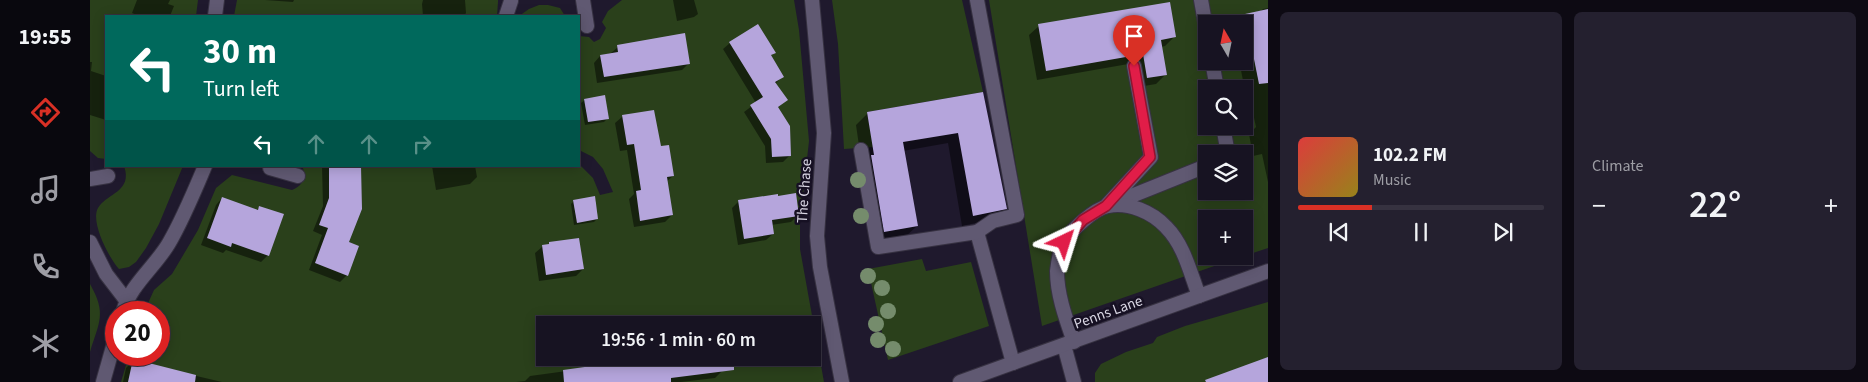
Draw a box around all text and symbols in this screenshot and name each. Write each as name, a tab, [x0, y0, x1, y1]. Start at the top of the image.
pin	[1113, 15, 1155, 66]
north arrow	[1198, 15, 1252, 70]
map controls	[1198, 15, 1253, 265]
text: 19:55	[18, 21, 72, 53]
icon: arrive	[1120, 22, 1148, 50]
text: 30 m	[203, 27, 277, 77]
icon: left	[120, 35, 185, 100]
text: Turn left	[203, 73, 279, 105]
button: search	[1198, 80, 1253, 135]
icon: directions	[28, 95, 63, 130]
icon: left	[249, 130, 277, 158]
icon: ahead	[302, 130, 330, 158]
icon: ahead	[355, 130, 383, 158]
icon: right	[408, 130, 436, 158]
text: 102.2 FM	[1373, 142, 1447, 169]
button: layers	[1198, 145, 1253, 200]
text: Climate	[1592, 155, 1643, 177]
street label: The Chase	[792, 158, 817, 224]
text: Music	[1373, 169, 1411, 191]
icon: music	[28, 172, 63, 207]
text: 22°	[1689, 178, 1741, 232]
text: −	[1592, 186, 1606, 226]
text: +	[1824, 186, 1838, 226]
button: +	[1198, 210, 1253, 265]
position arrow	[1037, 215, 1089, 267]
icon: previous	[1325, 218, 1353, 246]
icon: pause	[1407, 218, 1435, 246]
icon: next	[1489, 218, 1517, 246]
icon: phone	[28, 249, 63, 284]
street label: Penns Lane	[1071, 290, 1145, 335]
speed limit sign: 20	[105, 301, 170, 366]
icon: climate	[28, 326, 63, 361]
text: 19:56 · 1 min · 60 m	[601, 327, 756, 354]

